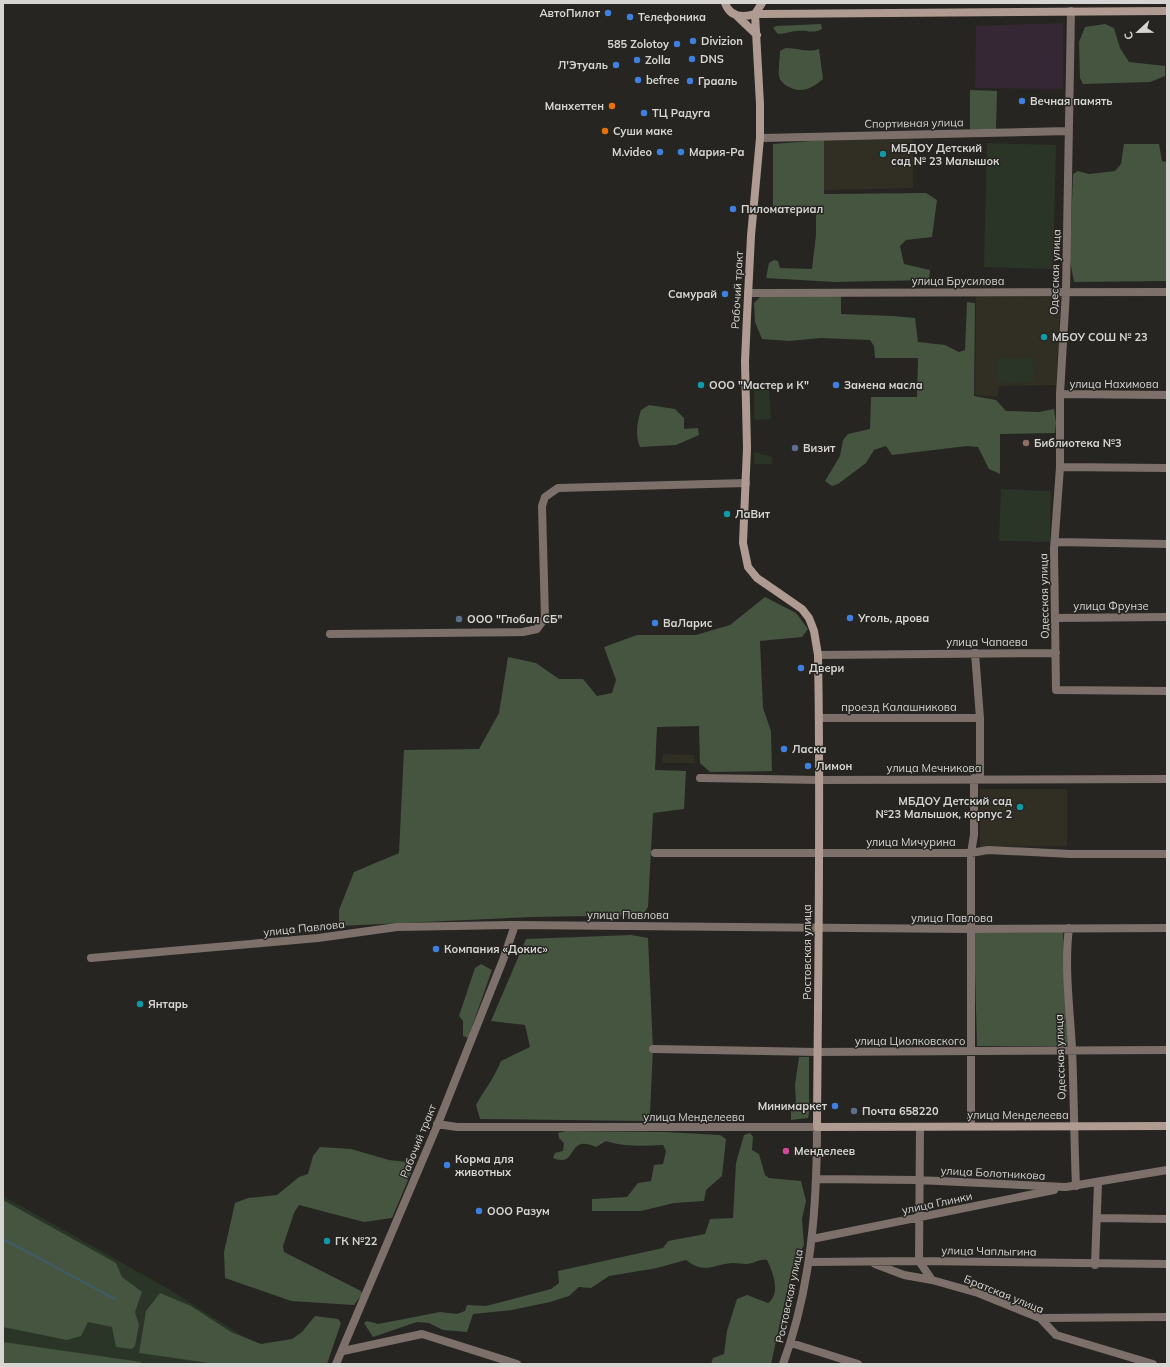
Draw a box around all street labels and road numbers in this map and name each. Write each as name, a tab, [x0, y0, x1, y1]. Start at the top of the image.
street label: Спортивная улица	[864, 115, 964, 131]
street label: Одесская улица	[1047, 229, 1063, 315]
street label: Рабочий тракт	[728, 251, 746, 329]
street label: улица Брусилова	[912, 274, 1004, 288]
street label: улица Нахимова	[1069, 377, 1159, 391]
street label: Одесская улица	[1036, 553, 1052, 639]
street label: улица Фрунзе	[1073, 599, 1149, 613]
street label: улица Чапаева	[946, 635, 1028, 649]
street label: проезд Калашникова	[841, 700, 957, 714]
street label: улица Мечникова	[887, 761, 981, 775]
street label: улица Мичурина	[866, 835, 956, 849]
street label: Ростовская улица	[800, 904, 814, 1000]
street label: улица Павлова	[587, 908, 669, 922]
street label: улица Павлова	[911, 911, 993, 925]
street label: улица Павлова	[263, 917, 345, 939]
street label: Одесская улица	[1052, 1014, 1068, 1100]
street label: улица Циолковского	[855, 1034, 965, 1048]
street label: Рабочий тракт	[397, 1102, 439, 1180]
street label: улица Менделеева	[967, 1108, 1069, 1122]
street label: улица Менделеева	[643, 1110, 745, 1124]
street label: улица Болотникова	[940, 1163, 1046, 1183]
street label: улица Глинки	[901, 1189, 973, 1217]
street label: улица Чаплыгина	[941, 1243, 1037, 1259]
street label: Ростовская улица	[772, 1248, 806, 1344]
street label: Братская улица	[962, 1272, 1046, 1316]

